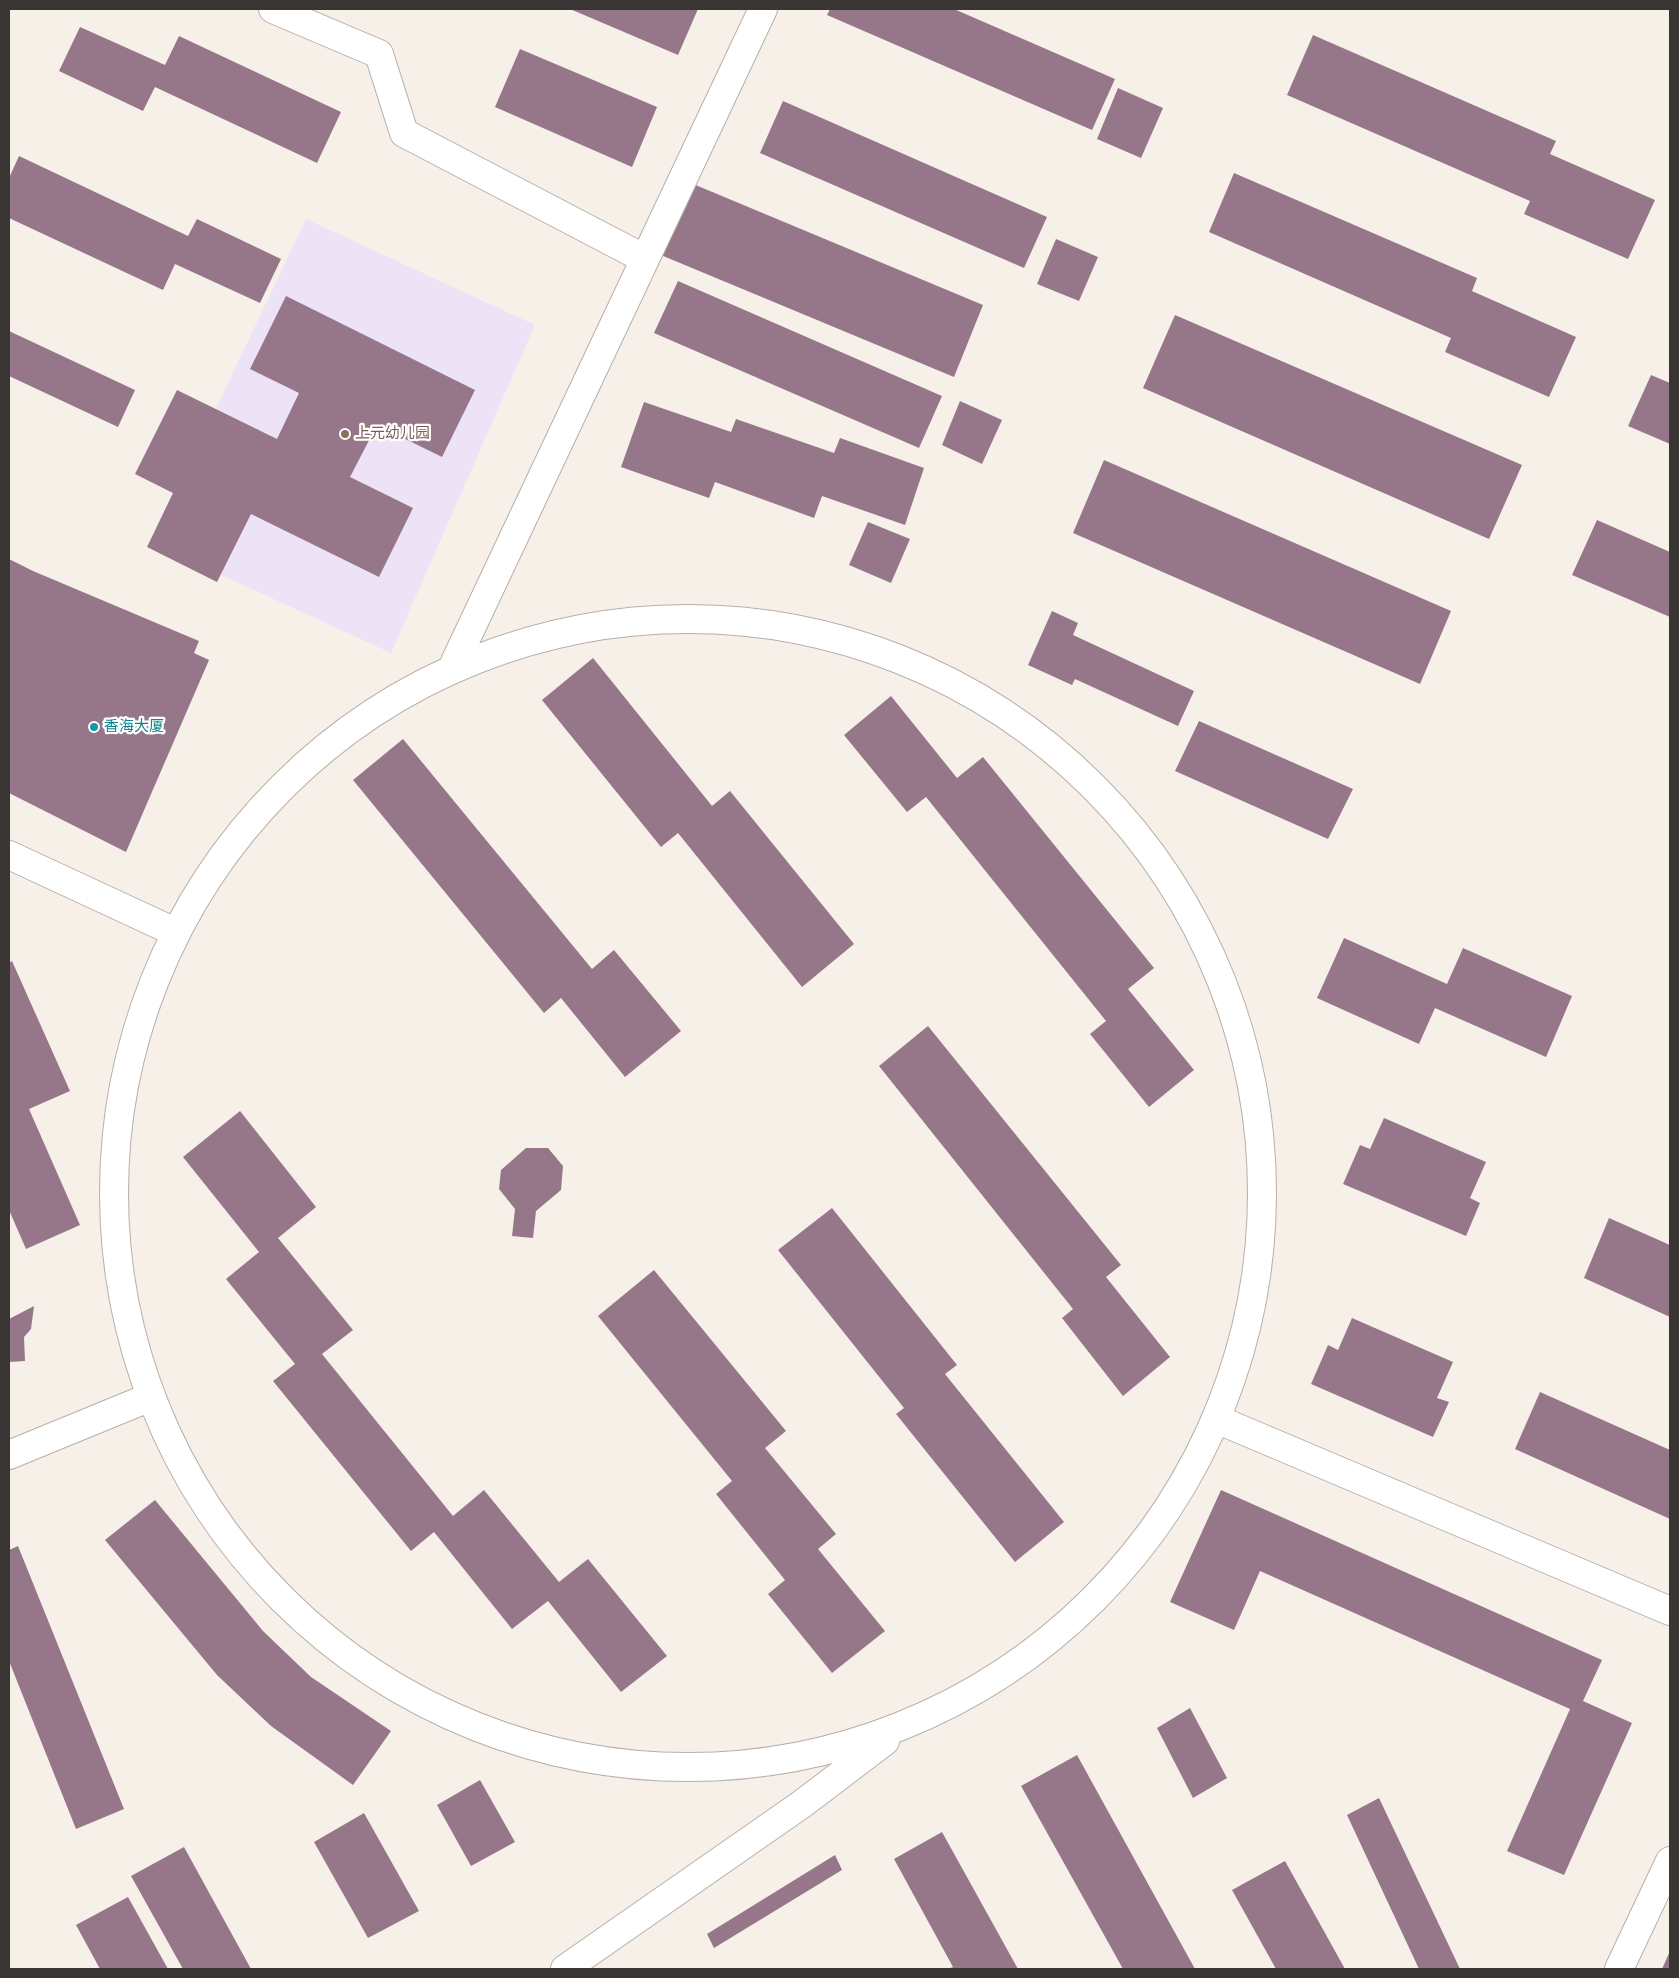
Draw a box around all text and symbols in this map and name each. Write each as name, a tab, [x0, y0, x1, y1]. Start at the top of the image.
place label: 上元幼儿园	[355, 425, 430, 443]
marker: 上元幼儿园	[339, 428, 351, 440]
place label: 香海大厦	[104, 718, 164, 736]
marker: 香海大厦	[88, 721, 100, 733]

